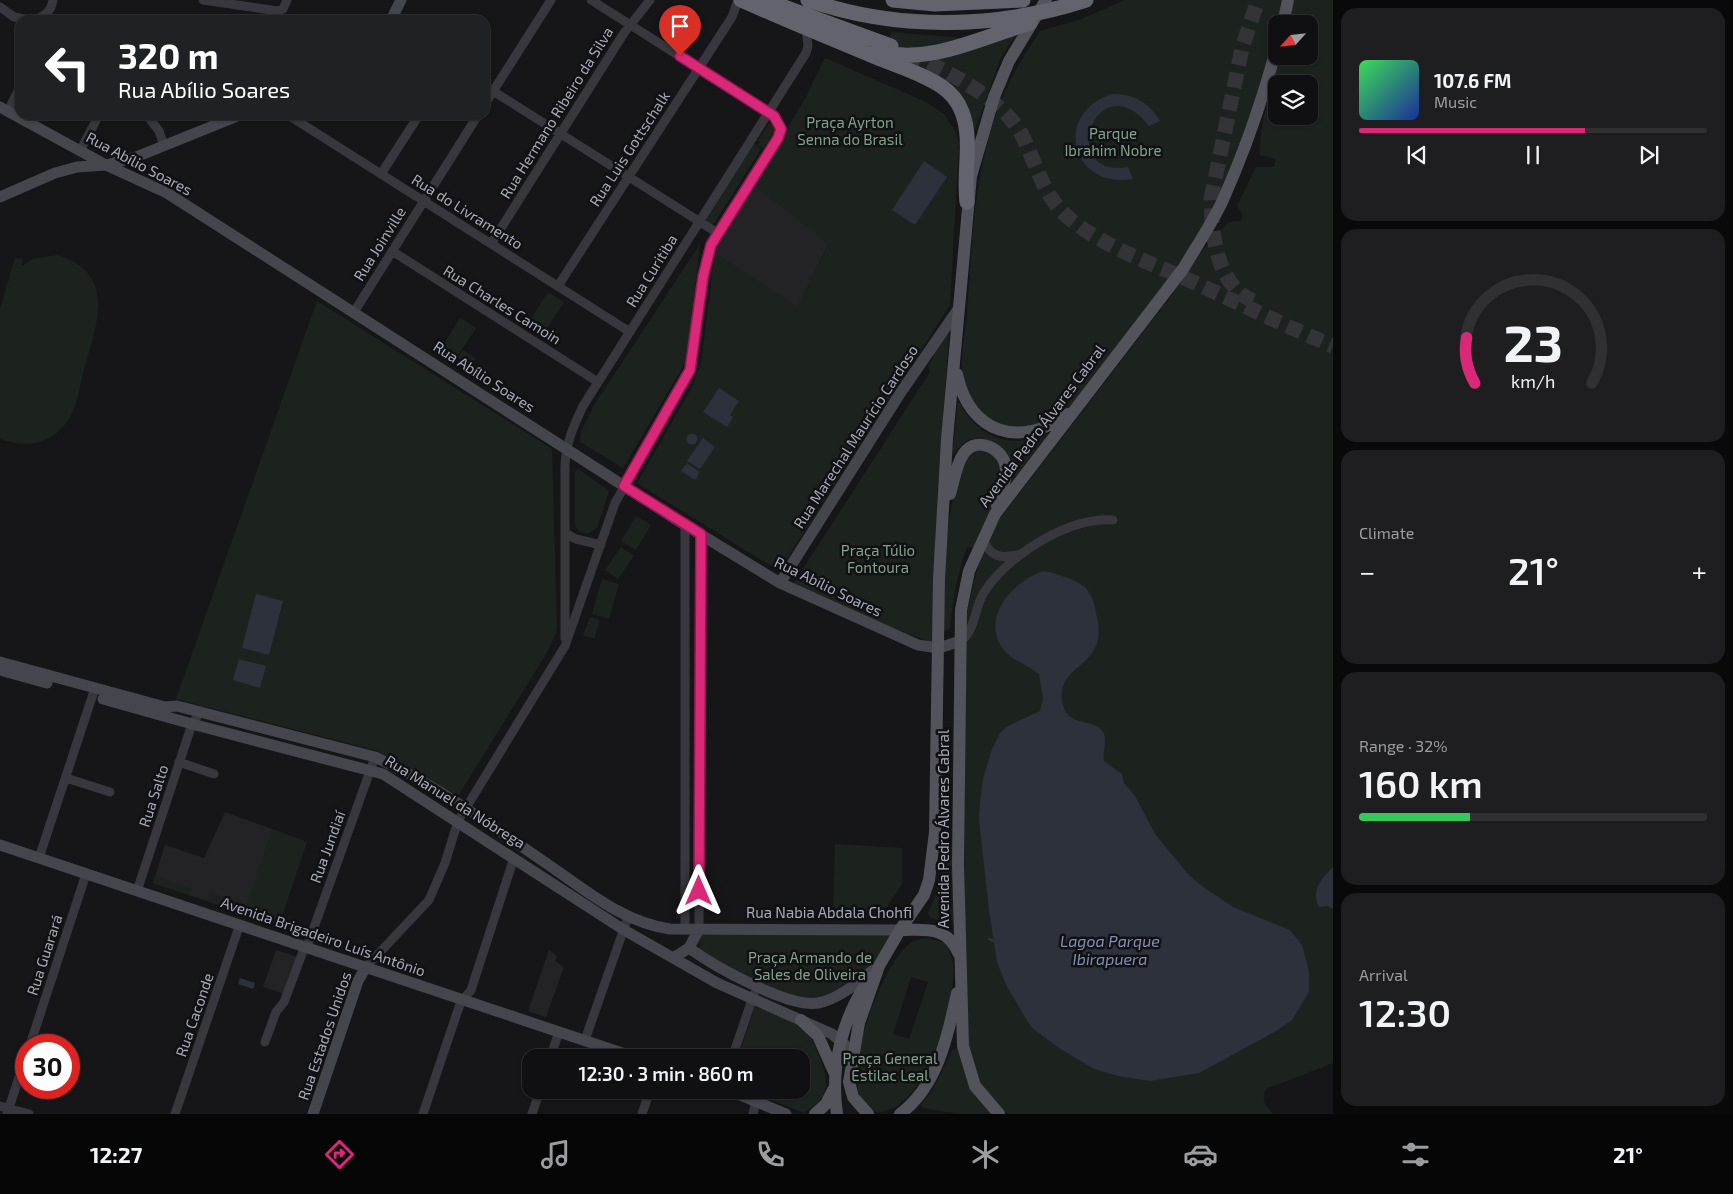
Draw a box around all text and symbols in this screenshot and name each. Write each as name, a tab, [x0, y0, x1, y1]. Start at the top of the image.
pin	[659, 5, 701, 56]
icon: arrive	[666, 12, 694, 40]
north arrow	[1268, 15, 1318, 65]
map controls	[1268, 15, 1318, 125]
street label: Rua Hermano Ribeiro da Silva	[496, 23, 617, 202]
text: 320 m	[118, 34, 219, 76]
icon: left	[35, 35, 100, 100]
text: 107.6 FM	[1434, 69, 1511, 92]
button: layers	[1268, 75, 1318, 125]
text: Rua Abílio Soares	[118, 76, 290, 102]
street label: Rua Luis Gottschalk	[585, 87, 673, 209]
text: Music	[1434, 92, 1477, 111]
park label: Praça Ayrton Senna do Brasil	[797, 113, 903, 148]
park label: Parque Ibrahim Nobre	[1064, 124, 1162, 159]
street label: Rua Abílio Soares	[83, 128, 196, 199]
icon: previous	[1403, 141, 1431, 169]
icon: pause	[1519, 141, 1547, 169]
icon: next	[1635, 141, 1663, 169]
street label: Rua do Livramento	[409, 170, 526, 253]
street label: Rua Joinville	[349, 203, 409, 284]
street label: Rua Curitiba	[622, 231, 681, 310]
street label: Rua Charles Camoin	[440, 261, 565, 348]
text: 23	[1503, 310, 1563, 372]
street label: Rua Abílio Soares	[430, 337, 539, 416]
street label: Avenida Pedro Álvares Cabral	[974, 340, 1109, 510]
street label: Rua Marechal Maurício Cardoso	[789, 341, 921, 531]
text: km/h	[1511, 370, 1555, 392]
text: Climate	[1359, 523, 1414, 542]
park label: Praça Túlio Fontoura	[841, 541, 915, 576]
text: 21°	[1508, 547, 1559, 593]
street label: Rua Abílio Soares	[772, 552, 885, 620]
text: −	[1359, 554, 1375, 588]
text: +	[1692, 554, 1707, 588]
street label: Avenida Pedro Álvares Cabral	[934, 729, 952, 928]
text: Range · 32%	[1359, 736, 1448, 755]
street label: Rua Manuel da Nóbrega	[382, 751, 529, 852]
text: 160 km	[1359, 760, 1483, 806]
street label: Rua Salto	[135, 762, 172, 829]
street label: Rua Jundiaí	[306, 807, 349, 885]
position arrow	[672, 864, 724, 916]
street label: Avenida Brigadeiro Luís Antônio	[219, 893, 428, 980]
street label: Rua Nabia Abdala Chohfi	[746, 903, 912, 921]
street label: Rua Guarará	[22, 912, 66, 997]
water label: Lagoa Parque Ibirapuera	[1060, 931, 1160, 968]
park label: Praça Armando de Sales de Oliveira	[748, 948, 872, 983]
text: Arrival	[1359, 965, 1408, 984]
street label: Rua Estados Unidos	[294, 969, 354, 1102]
street label: Rua Caconde	[171, 970, 217, 1059]
text: 12:30	[1359, 989, 1451, 1035]
speed limit sign: 30	[15, 1034, 80, 1099]
park label: Praça General Estilac Leal	[843, 1049, 938, 1084]
text: 12:30 · 3 min · 860 m	[578, 1062, 754, 1085]
icon: directions	[322, 1137, 357, 1172]
icon: music	[538, 1137, 573, 1172]
icon: phone	[753, 1137, 788, 1172]
icon: climate	[968, 1137, 1003, 1172]
icon: car	[1183, 1137, 1218, 1172]
icon: filters	[1398, 1137, 1433, 1172]
text: 12:27	[90, 1141, 142, 1167]
text: 21°	[1613, 1141, 1643, 1167]

